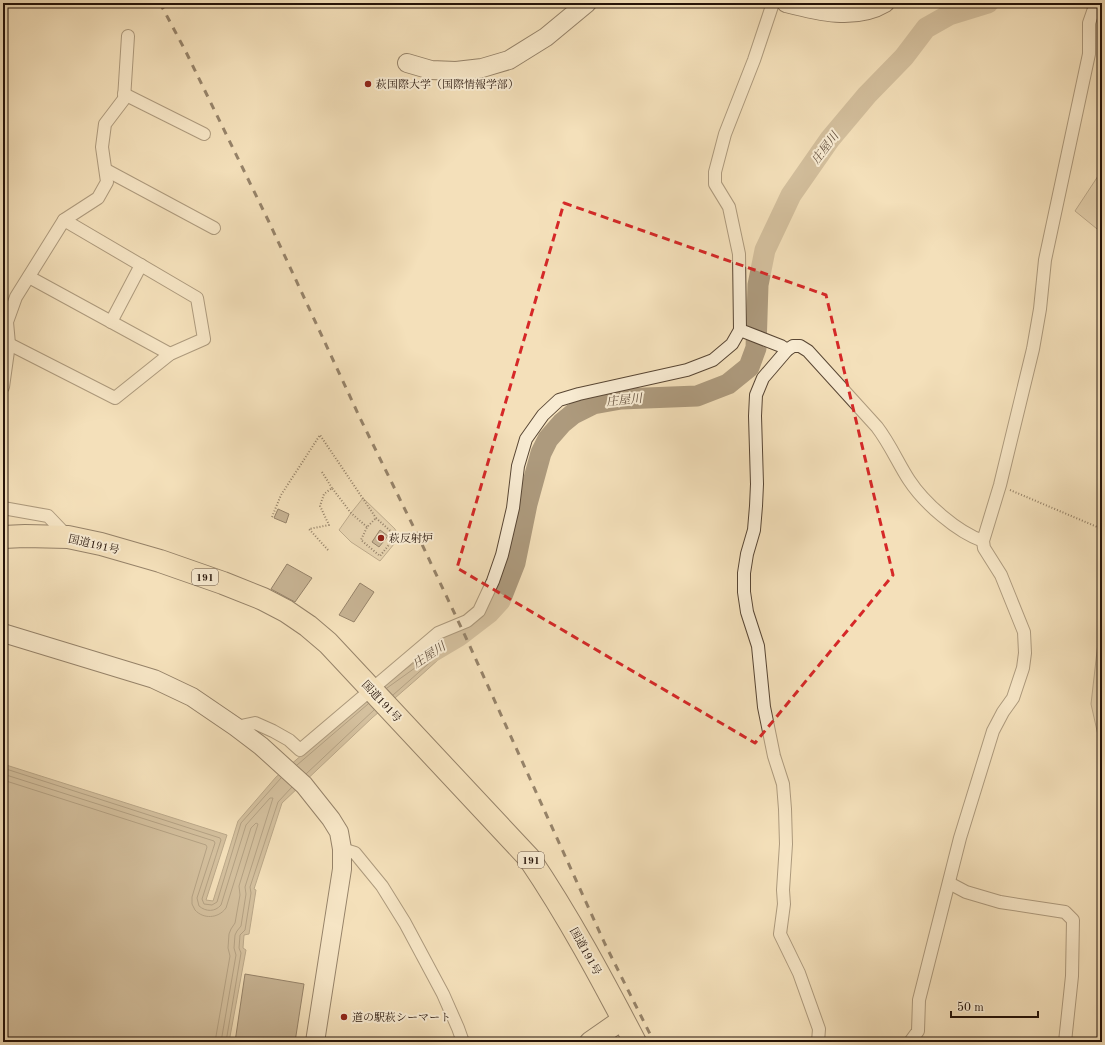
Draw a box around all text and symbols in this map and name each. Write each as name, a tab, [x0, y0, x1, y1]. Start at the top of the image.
place label: 萩国際大学（国際情報学部）	[376, 78, 519, 91]
marker: 萩国際大学（国際情報学部）	[363, 79, 373, 89]
water label: 庄屋川	[809, 128, 843, 167]
water label: 庄屋川	[605, 391, 645, 409]
street label: 国道191号	[67, 532, 121, 557]
place label: 萩反射炉	[389, 532, 433, 545]
marker: 萩反射炉	[376, 533, 386, 543]
road number: 191	[192, 569, 218, 585]
water label: 庄屋川	[410, 638, 450, 671]
street label: 国道191号	[359, 678, 404, 725]
road number: 191	[518, 852, 544, 868]
street label: 国道191号	[567, 925, 604, 977]
scale bar	[951, 993, 1038, 1019]
text: 50 m	[957, 1001, 984, 1014]
place label: 道の駅萩シーマート	[352, 1011, 451, 1024]
marker: 道の駅萩シーマート	[339, 1012, 349, 1022]

